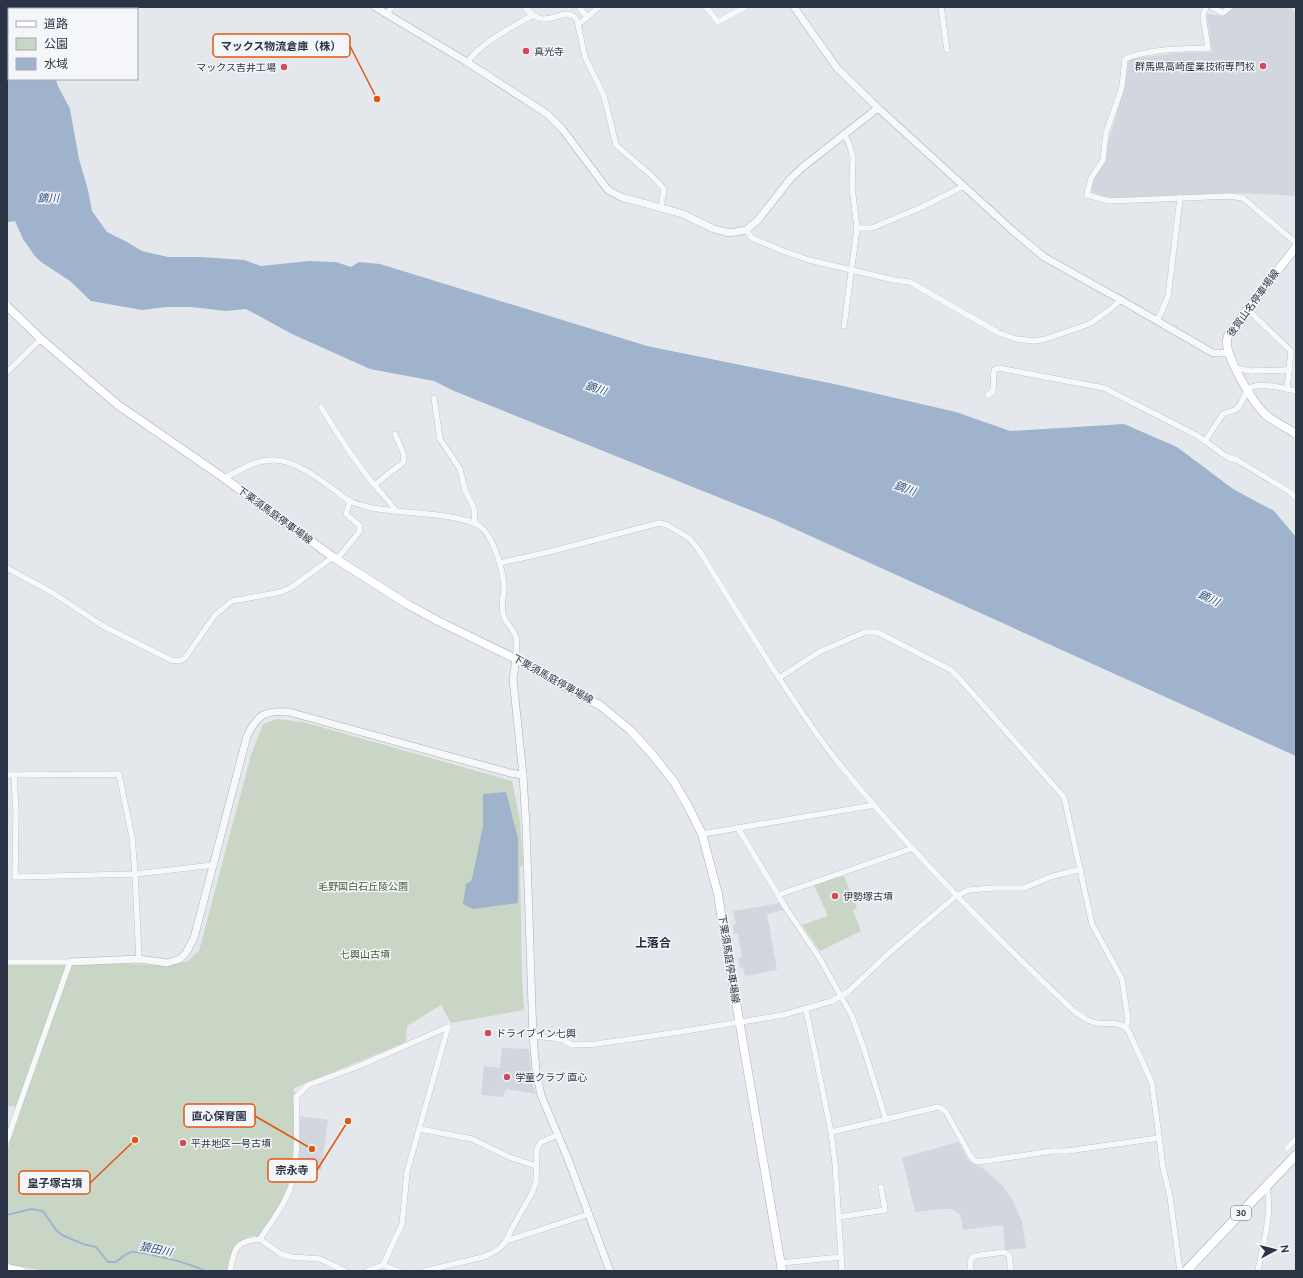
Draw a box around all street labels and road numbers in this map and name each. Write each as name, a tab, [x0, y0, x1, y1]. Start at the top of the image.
street label: 後賀山名停車場線	[1225, 267, 1281, 339]
street label: 下栗須馬庭停車場線	[235, 484, 315, 546]
street label: 下栗須馬庭停車場線	[511, 652, 595, 706]
street label: 下栗須馬庭停車場線	[717, 914, 741, 1004]
road number: 30	[1231, 1206, 1251, 1220]

